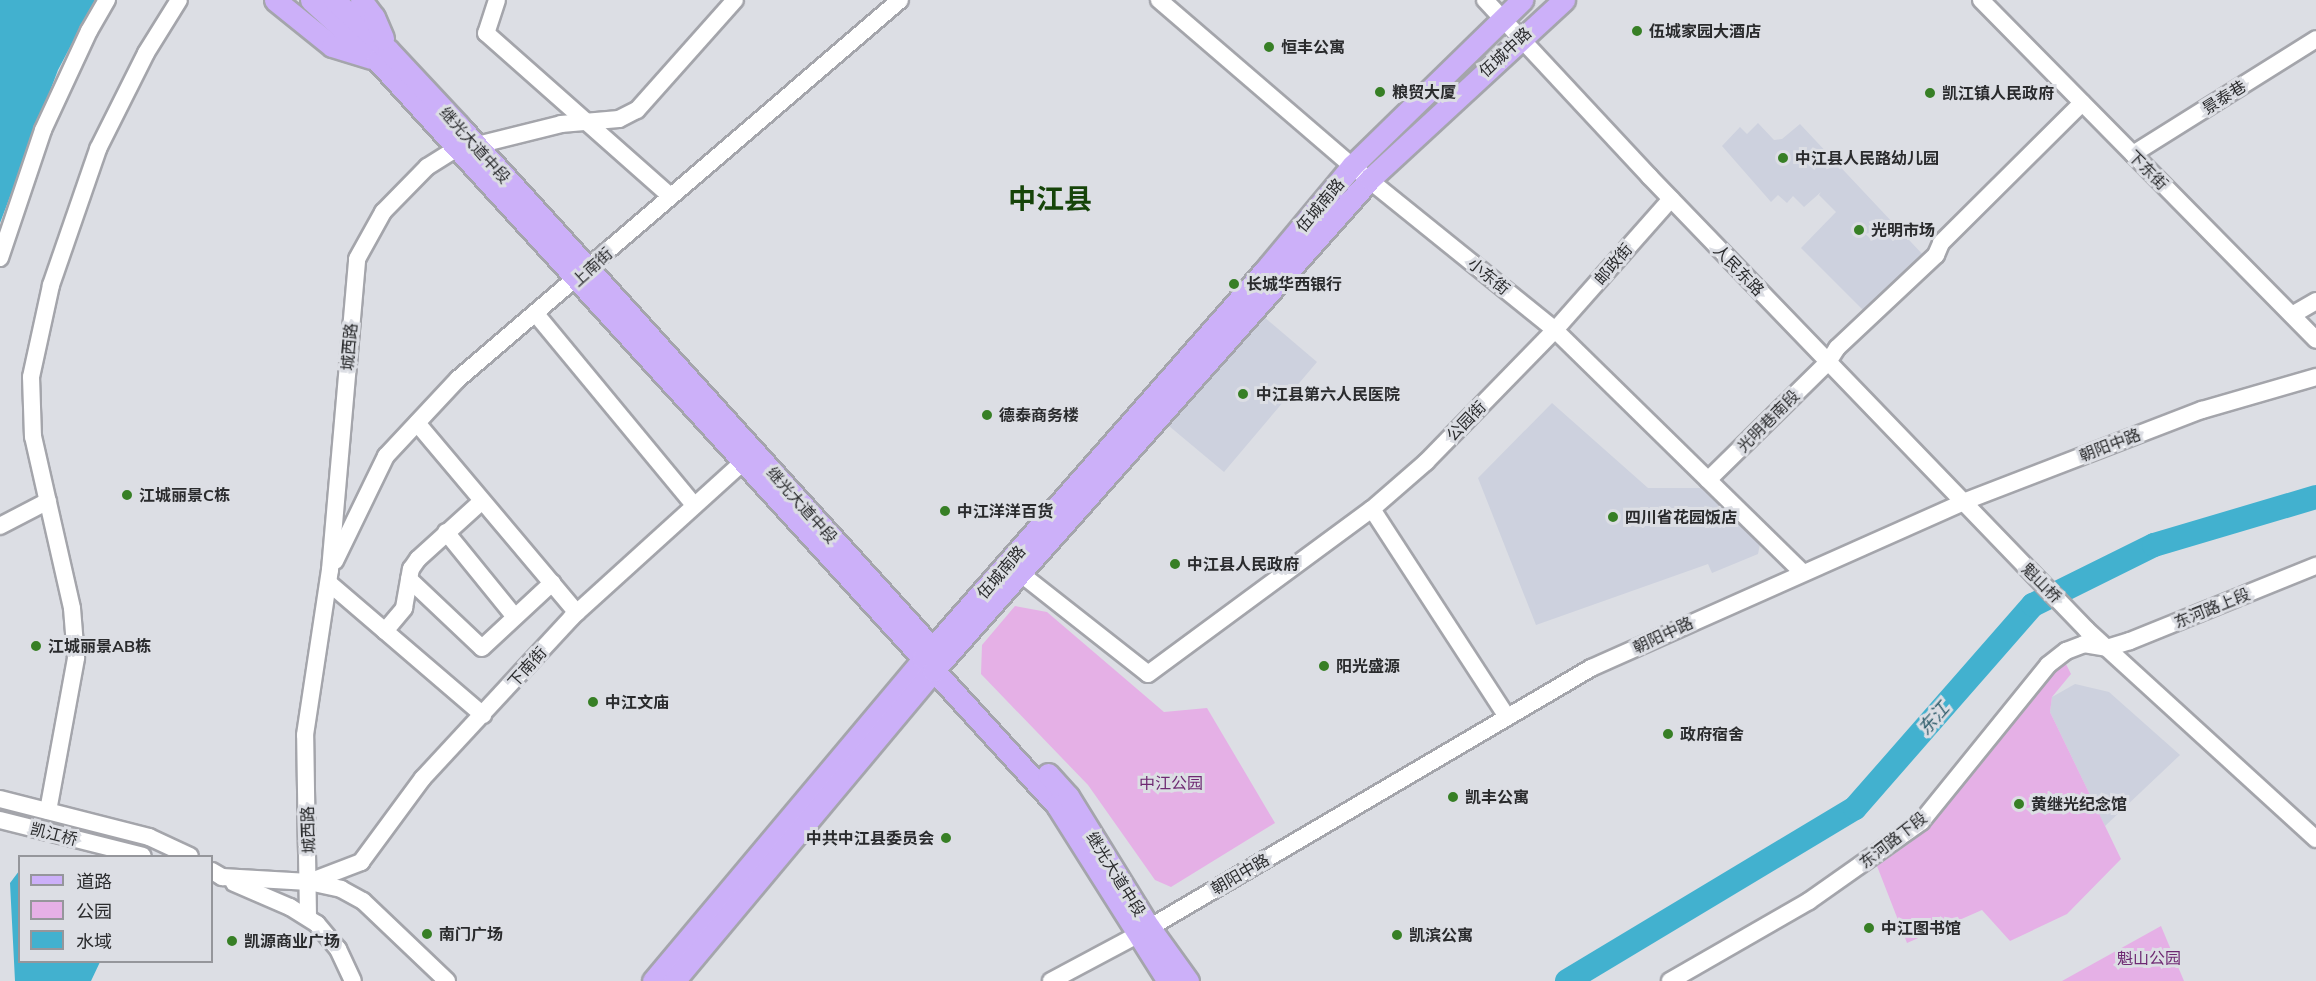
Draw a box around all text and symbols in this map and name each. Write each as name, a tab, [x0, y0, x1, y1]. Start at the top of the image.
place label: 伍城家园大酒店	[1649, 21, 1761, 41]
street label: 伍城中路	[1475, 23, 1535, 81]
marker: 伍城家园大酒店	[1630, 24, 1644, 38]
place label: 恒丰公寓	[1281, 37, 1345, 57]
marker: 恒丰公寓	[1262, 40, 1276, 54]
street label: 景泰巷	[2199, 76, 2249, 118]
place label: 粮贸大厦	[1392, 82, 1456, 102]
place label: 凯江镇人民政府	[1942, 83, 2054, 103]
marker: 粮贸大厦	[1373, 85, 1387, 99]
marker: 凯江镇人民政府	[1923, 86, 1937, 100]
street label: 继光大道中段	[436, 103, 514, 187]
street label: 下东街	[2124, 146, 2172, 194]
place label: 中江县人民路幼儿园	[1795, 148, 1939, 168]
marker: 中江县人民路幼儿园	[1776, 151, 1790, 165]
street label: 伍城南路	[1292, 174, 1348, 236]
district label: 中江县	[1008, 182, 1092, 216]
place label: 光明市场	[1871, 220, 1935, 240]
marker: 光明市场	[1852, 223, 1866, 237]
street label: 邮政街	[1590, 240, 1636, 288]
street label: 人民东路	[1710, 240, 1768, 300]
street label: 上南街	[568, 244, 616, 290]
street label: 小东街	[1464, 253, 1514, 299]
place label: 长城华西银行	[1246, 274, 1342, 294]
marker: 长城华西银行	[1227, 277, 1241, 291]
street label: 城西路	[337, 322, 361, 372]
place label: 中江县第六人民医院	[1256, 384, 1400, 404]
marker: 中江县第六人民医院	[1234, 385, 1252, 403]
street label: 光明巷南段	[1733, 386, 1803, 456]
street label: 公园街	[1442, 397, 1490, 445]
place label: 德泰商务楼	[999, 405, 1079, 425]
marker: 德泰商务楼	[980, 408, 994, 422]
street label: 朝阳中路	[2077, 425, 2143, 465]
street label: 继光大道中段	[763, 463, 841, 547]
place label: 江城丽景C栋	[139, 485, 230, 505]
marker: 江城丽景C栋	[120, 488, 134, 502]
place label: 中江洋洋百货	[957, 501, 1053, 521]
marker: 中江洋洋百货	[938, 504, 952, 518]
place label: 四川省花园饭店	[1625, 507, 1737, 527]
marker: 四川省花园饭店	[1606, 510, 1620, 524]
street label: 伍城南路	[973, 542, 1029, 602]
place label: 中江县人民政府	[1187, 554, 1299, 574]
marker: 中江县人民政府	[1168, 557, 1182, 571]
street label: 魁山桥	[2018, 559, 2066, 607]
street label: 东河路上段	[2171, 584, 2253, 632]
street label: 朝阳中路	[1630, 613, 1696, 657]
place label: 江城丽景AB栋	[48, 636, 151, 656]
marker: 江城丽景AB栋	[29, 639, 43, 653]
street label: 下南街	[504, 643, 550, 691]
place label: 阳光盛源	[1336, 656, 1400, 676]
marker: 阳光盛源	[1317, 659, 1331, 673]
place label: 中江文庙	[605, 692, 669, 712]
marker: 中江文庙	[586, 695, 600, 709]
water label: 东江	[1914, 698, 1954, 740]
place label: 政府宿舍	[1680, 724, 1744, 744]
marker: 政府宿舍	[1661, 727, 1675, 741]
park label: 中江公园	[1139, 773, 1203, 793]
place label: 凯丰公寓	[1465, 787, 1529, 807]
marker: 凯丰公寓	[1446, 790, 1460, 804]
place label: 黄继光纪念馆	[2031, 794, 2127, 814]
marker: 黄继光纪念馆	[2012, 797, 2026, 811]
street label: 城西路	[298, 806, 318, 854]
street label: 东河路下段	[1856, 808, 1930, 872]
street label: 凯江桥	[28, 819, 80, 849]
place label: 中共中江县委员会	[806, 828, 934, 848]
street label: 继光大道中段	[1082, 828, 1150, 920]
marker: 中共中江县委员会	[939, 831, 953, 845]
street label: 朝阳中路	[1207, 850, 1273, 898]
legend	[18, 855, 213, 963]
text: 道路	[76, 870, 112, 893]
text: 公园	[76, 900, 112, 923]
place label: 中江图书馆	[1881, 918, 1961, 938]
marker: 中江图书馆	[1862, 921, 1876, 935]
place label: 南门广场	[439, 924, 503, 944]
place label: 凯滨公寓	[1409, 925, 1473, 945]
marker: 南门广场	[420, 927, 434, 941]
marker: 凯滨公寓	[1390, 928, 1404, 942]
text: 水域	[76, 930, 112, 953]
place label: 凯源商业广场	[244, 931, 340, 951]
marker: 凯源商业广场	[225, 934, 239, 948]
park label: 魁山公园	[2117, 948, 2181, 968]

